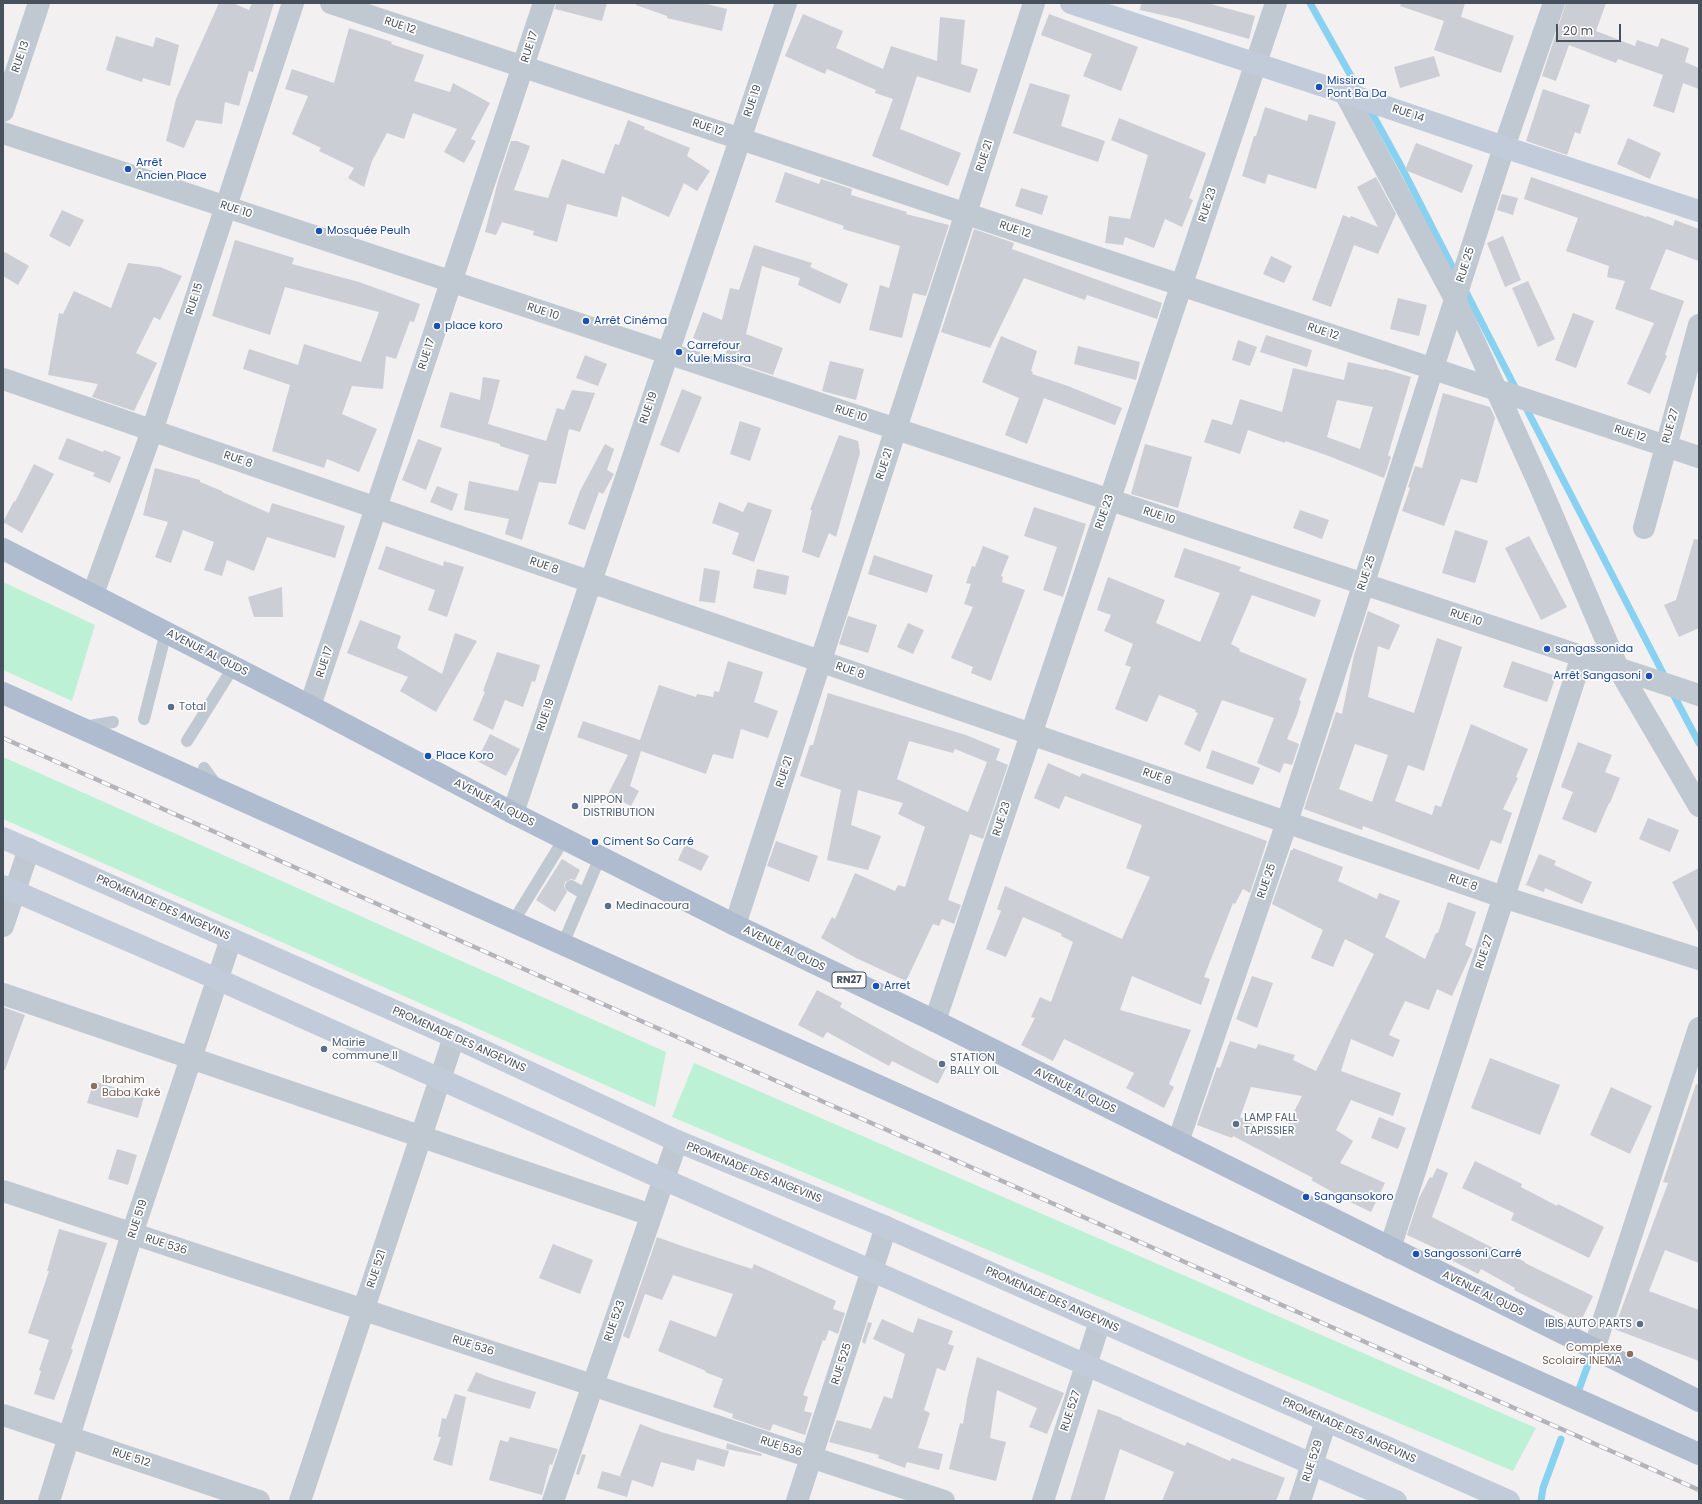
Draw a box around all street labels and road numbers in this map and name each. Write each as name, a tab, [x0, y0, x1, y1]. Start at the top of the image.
street label: RUE 12	[382, 15, 418, 37]
street label: RUE 17	[519, 30, 541, 64]
street label: RUE 13	[9, 39, 33, 75]
street label: RUE 19	[741, 83, 765, 119]
street label: RUE 14	[1390, 102, 1426, 126]
street label: RUE 12	[690, 117, 726, 139]
street label: RUE 21	[974, 138, 996, 174]
street label: RUE 23	[1196, 186, 1220, 224]
street label: RUE 10	[218, 199, 254, 221]
street label: RUE 12	[997, 219, 1033, 241]
street label: RUE 25	[1454, 246, 1478, 284]
street label: RUE 15	[184, 281, 206, 317]
street label: RUE 10	[525, 301, 561, 323]
street label: RUE 12	[1305, 321, 1341, 343]
street label: RUE 17	[416, 337, 438, 371]
street label: RUE 19	[637, 390, 661, 426]
street label: RUE 10	[833, 403, 869, 425]
street label: RUE 27	[1660, 407, 1682, 445]
street label: RUE 12	[1612, 423, 1648, 445]
street label: RUE 21	[874, 446, 896, 482]
street label: RUE 8	[222, 449, 254, 471]
street label: RUE 23	[1093, 493, 1117, 531]
street label: RUE 10	[1141, 505, 1177, 527]
street label: RUE 25	[1355, 554, 1379, 592]
street label: RUE 8	[528, 555, 560, 577]
street label: RUE 10	[1448, 607, 1484, 629]
street label: AVENUE AL QUDS	[164, 627, 250, 679]
street label: RUE 17	[314, 645, 336, 679]
street label: RUE 8	[834, 660, 866, 682]
street label: RUE 19	[534, 697, 558, 733]
street label: RUE 21	[774, 754, 796, 790]
street label: RUE 8	[1141, 766, 1173, 788]
street label: AVENUE AL QUDS	[451, 776, 537, 830]
street label: RUE 23	[990, 800, 1014, 838]
street label: RUE 25	[1255, 862, 1279, 900]
street label: RUE 8	[1447, 872, 1479, 894]
street label: PROMENADE DES ANGEVINS	[94, 873, 232, 943]
street label: AVENUE AL QUDS	[741, 923, 827, 975]
street label: RUE 27	[1473, 933, 1497, 971]
road number: RN27	[832, 972, 866, 988]
street label: PROMENADE DES ANGEVINS	[390, 1005, 528, 1075]
street label: AVENUE AL QUDS	[1032, 1065, 1118, 1117]
street label: PROMENADE DES ANGEVINS	[684, 1140, 824, 1206]
street label: RUE 519	[126, 1198, 150, 1240]
street label: RUE 536	[143, 1232, 189, 1258]
street label: RUE 521	[365, 1248, 389, 1290]
street label: PROMENADE DES ANGEVINS	[983, 1265, 1121, 1335]
street label: AVENUE AL QUDS	[1440, 1268, 1526, 1320]
street label: RUE 523	[602, 1299, 628, 1343]
street label: RUE 536	[450, 1333, 496, 1359]
street label: RUE 525	[829, 1342, 855, 1386]
street label: RUE 527	[1058, 1389, 1084, 1433]
street label: PROMENADE DES ANGEVINS	[1280, 1396, 1418, 1466]
street label: RUE 536	[758, 1434, 804, 1460]
street label: RUE 529	[1300, 1439, 1326, 1483]
street label: RUE 512	[110, 1446, 152, 1470]

